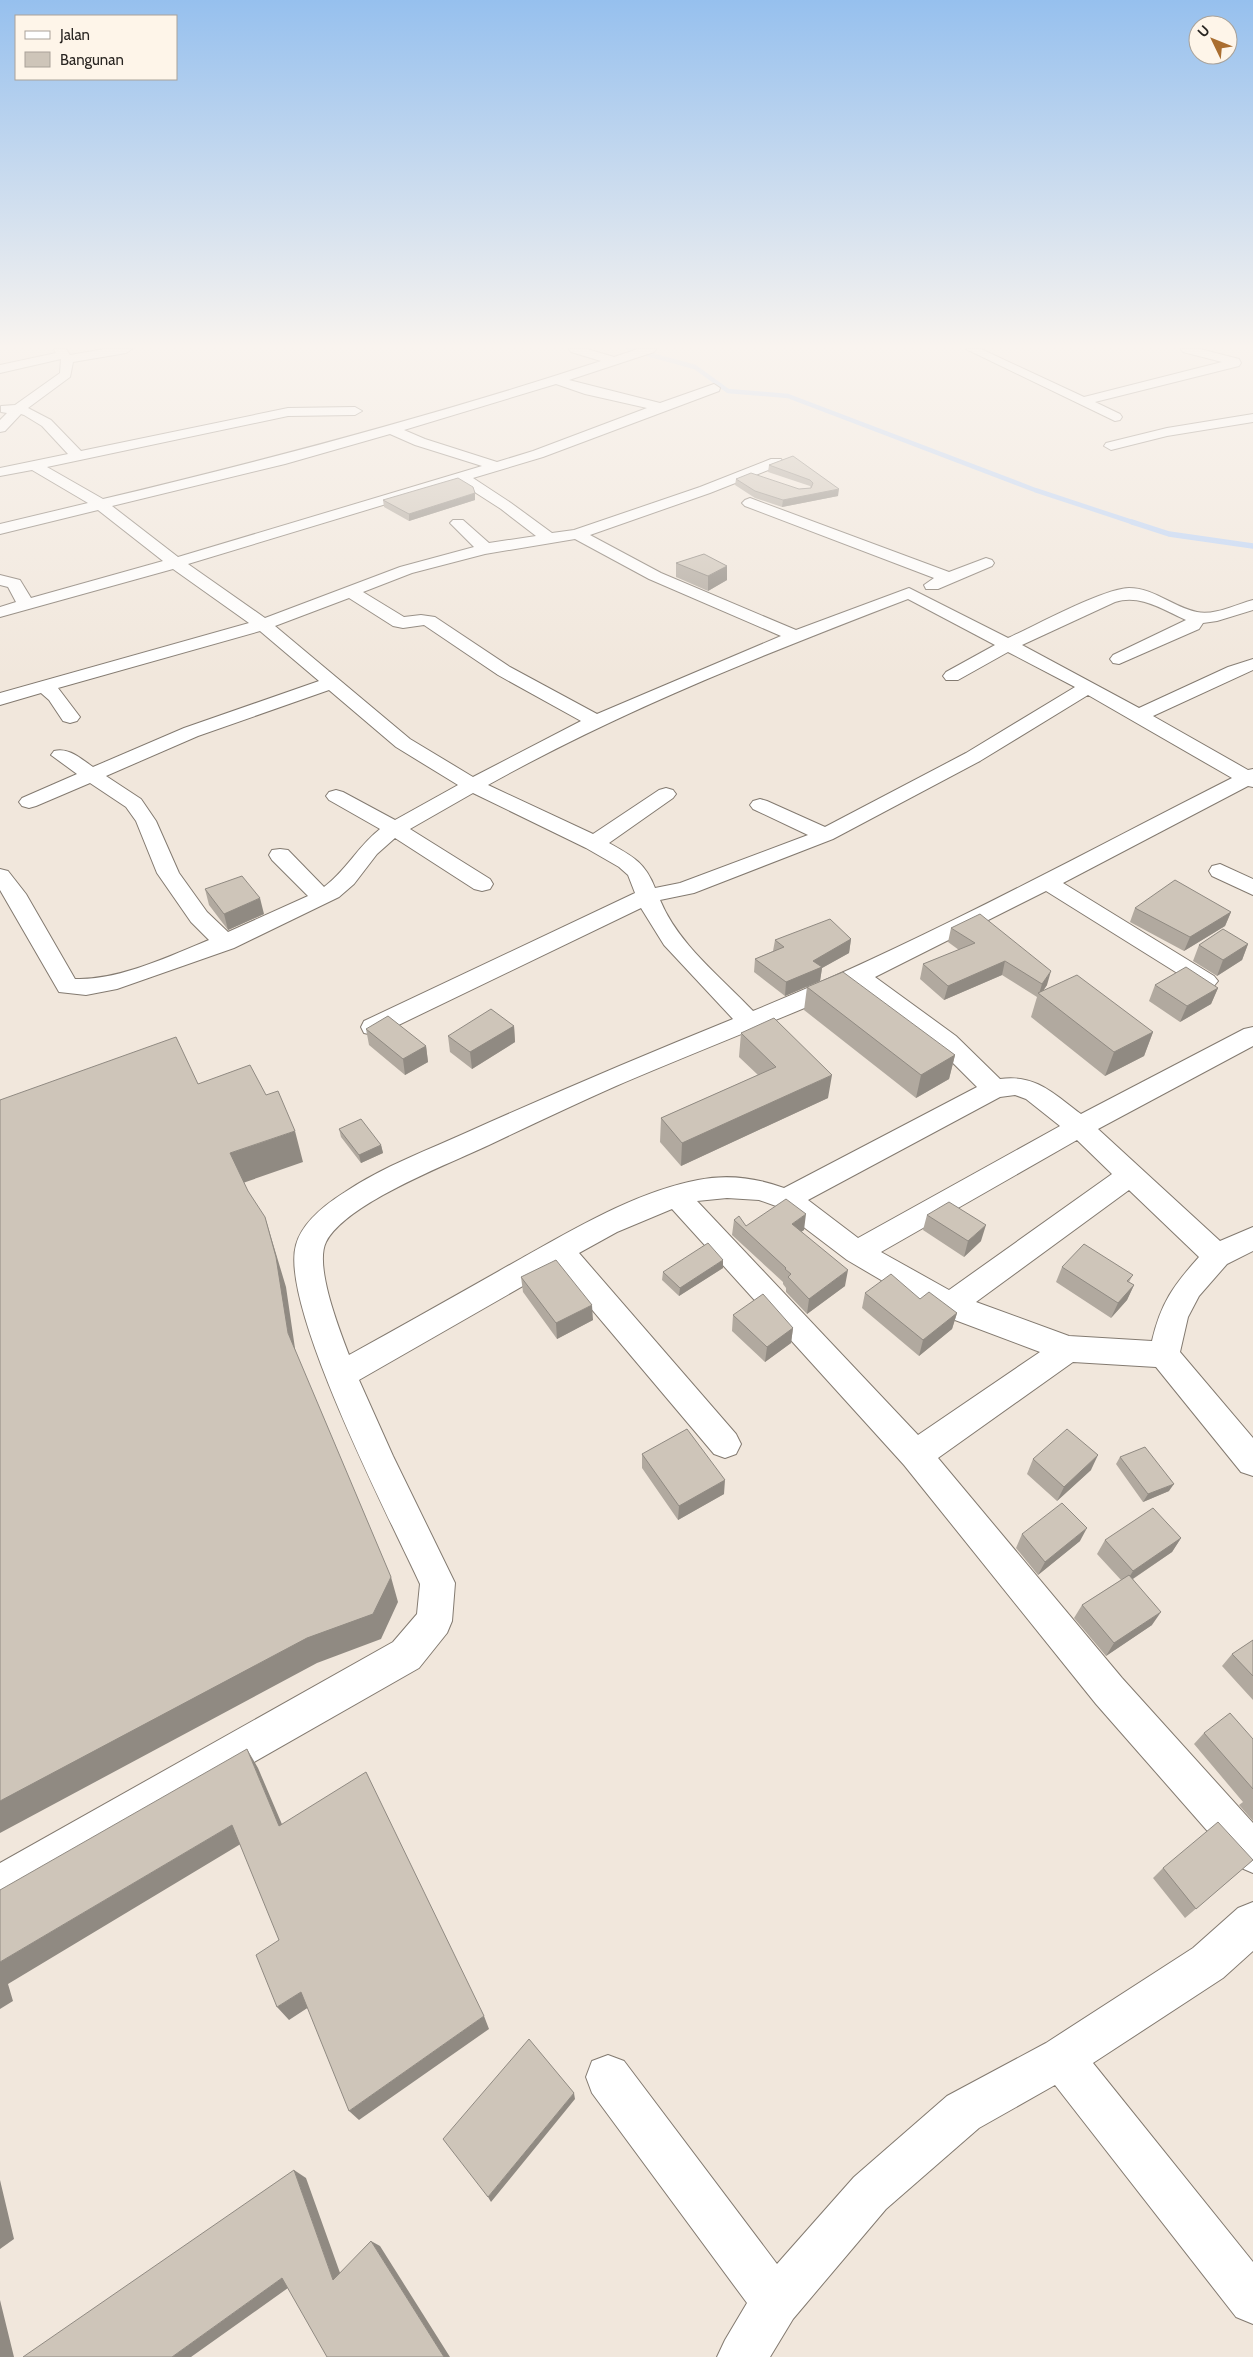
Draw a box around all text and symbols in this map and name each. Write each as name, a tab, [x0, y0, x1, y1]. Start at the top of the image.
legend	[15, 15, 178, 80]
north arrow	[1188, 15, 1238, 65]
text: U	[1193, 21, 1214, 41]
text: Jalan	[59, 26, 90, 44]
text: Bangunan	[60, 51, 124, 69]

